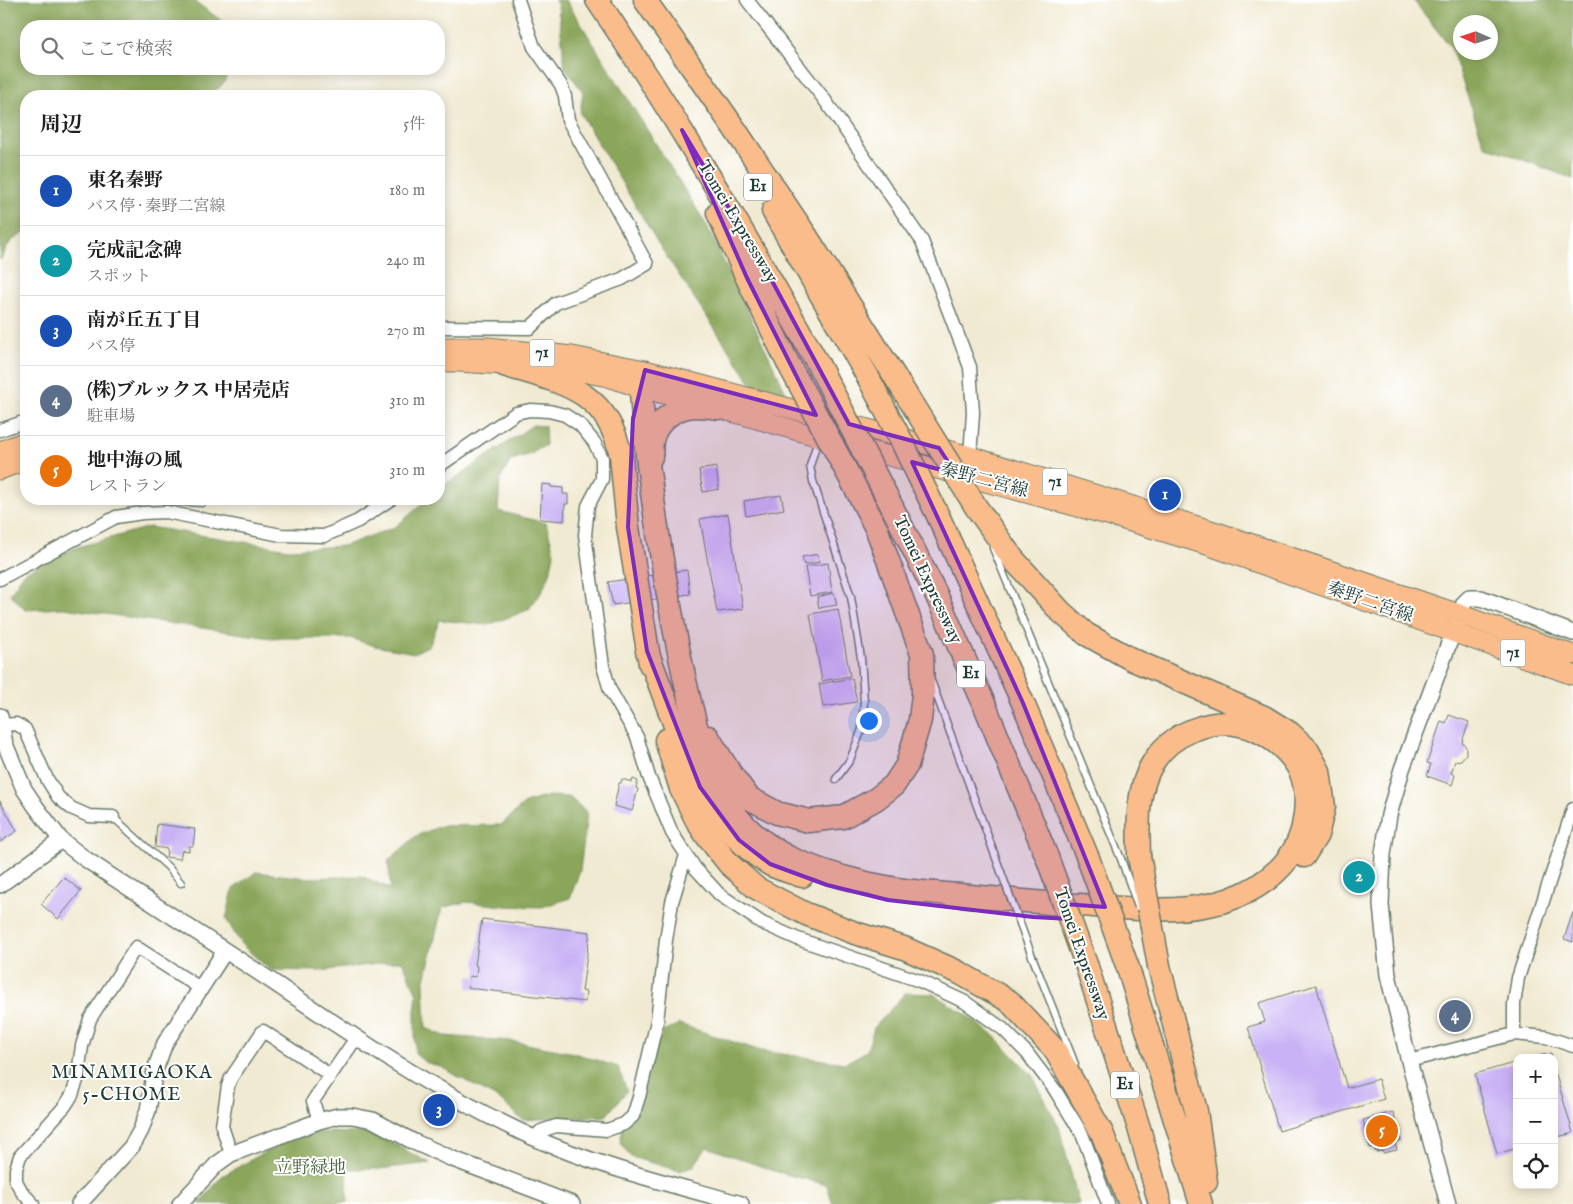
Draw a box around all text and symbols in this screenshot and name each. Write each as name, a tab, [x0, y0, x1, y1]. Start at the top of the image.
north arrow	[1453, 15, 1498, 60]
search box	[20, 20, 445, 75]
icon: search	[38, 34, 66, 62]
text: ここで検索	[78, 38, 173, 62]
text: 周辺	[40, 112, 82, 139]
text: 5件	[403, 115, 425, 135]
street label: Tomei Expressway	[691, 157, 783, 288]
text: 東名秦野	[87, 169, 163, 193]
road number: E1	[744, 173, 772, 200]
text: 1	[53, 181, 59, 201]
text: 180 m	[389, 181, 425, 201]
text: バス停 · 秦野二宮線	[87, 197, 226, 217]
text: 完成記念碑	[87, 239, 182, 263]
text: 2	[52, 251, 60, 271]
text: 240 m	[386, 251, 425, 271]
text: スポット	[87, 267, 151, 287]
text: 南が丘五丁目	[87, 309, 201, 333]
text: 3	[53, 321, 59, 341]
text: 270 m	[386, 321, 425, 341]
text: バス停	[87, 337, 135, 357]
road number: 71	[530, 339, 554, 366]
text: (株)ブルックス 中居売店	[87, 379, 290, 403]
text: 4	[52, 391, 60, 411]
text: 310 m	[389, 391, 425, 411]
text: 駐車場	[87, 407, 135, 427]
text: 地中海の風	[87, 449, 182, 473]
street label: 秦野二宮線	[938, 458, 1030, 504]
text: 5	[53, 461, 59, 481]
text: 310 m	[389, 461, 425, 481]
road number: 71	[1042, 468, 1068, 496]
pin: 1	[1149, 476, 1181, 514]
text: レストラン	[87, 477, 167, 497]
street label: Tomei Expressway	[887, 512, 967, 648]
street label: 秦野二宮線	[1324, 577, 1416, 629]
road number: 71	[1500, 640, 1526, 666]
road number: E1	[957, 661, 985, 688]
your location	[856, 708, 882, 734]
pin: 2	[1343, 858, 1375, 896]
street label: Tomei Expressway	[1048, 885, 1115, 1023]
pin: 4	[1439, 997, 1471, 1035]
map controls	[1513, 1054, 1558, 1189]
button: +	[1513, 1054, 1558, 1099]
district label: MINAMIGAOKA 5-CHOME	[51, 1061, 213, 1107]
road number: E1	[1111, 1072, 1139, 1098]
pin: 3	[423, 1091, 455, 1129]
button: −	[1513, 1099, 1558, 1144]
pin: 5	[1366, 1112, 1398, 1150]
button: locate	[1513, 1144, 1558, 1189]
park label: 立野緑地	[274, 1157, 346, 1180]

